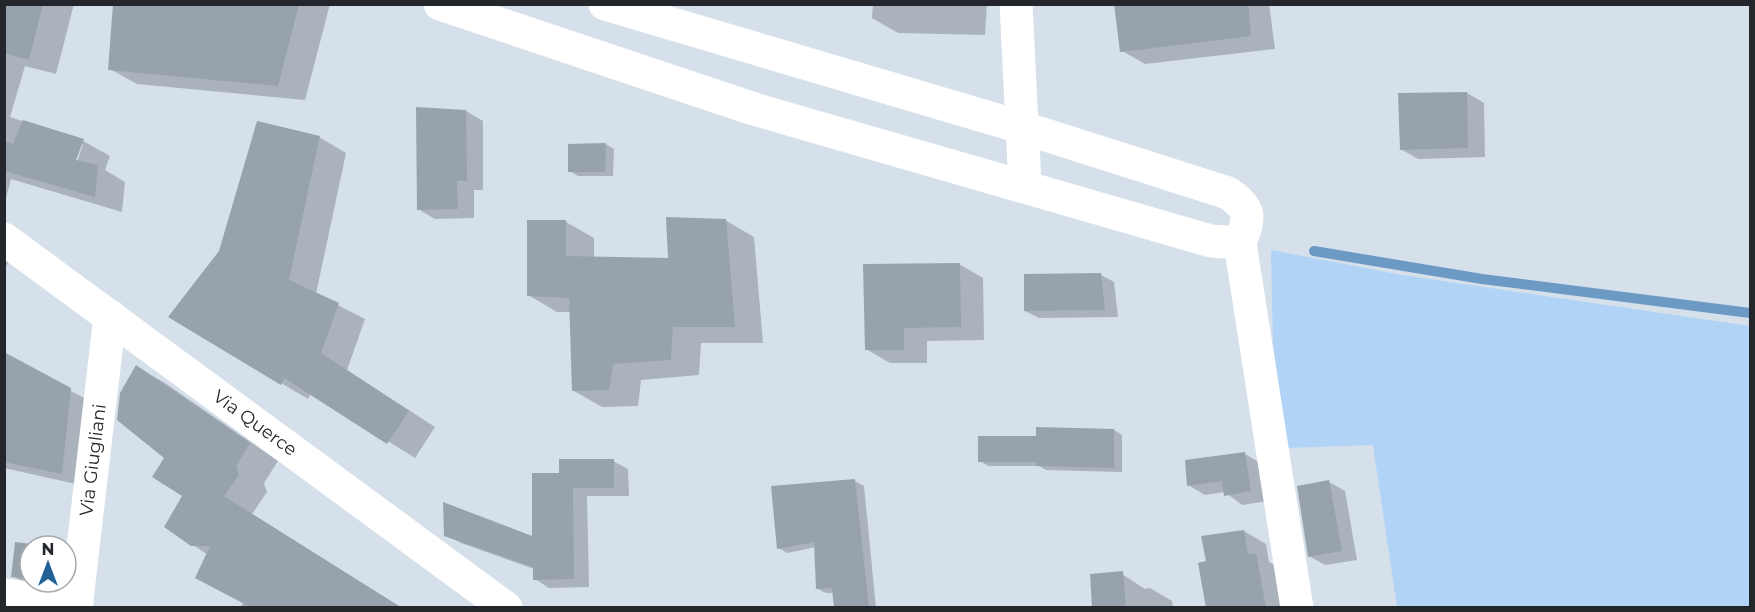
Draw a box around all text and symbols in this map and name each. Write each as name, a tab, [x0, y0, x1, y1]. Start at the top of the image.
street label: Via Querce	[209, 385, 301, 461]
street label: Via Giugliani	[75, 403, 111, 517]
north arrow	[18, 534, 78, 594]
text: N	[42, 540, 54, 559]

